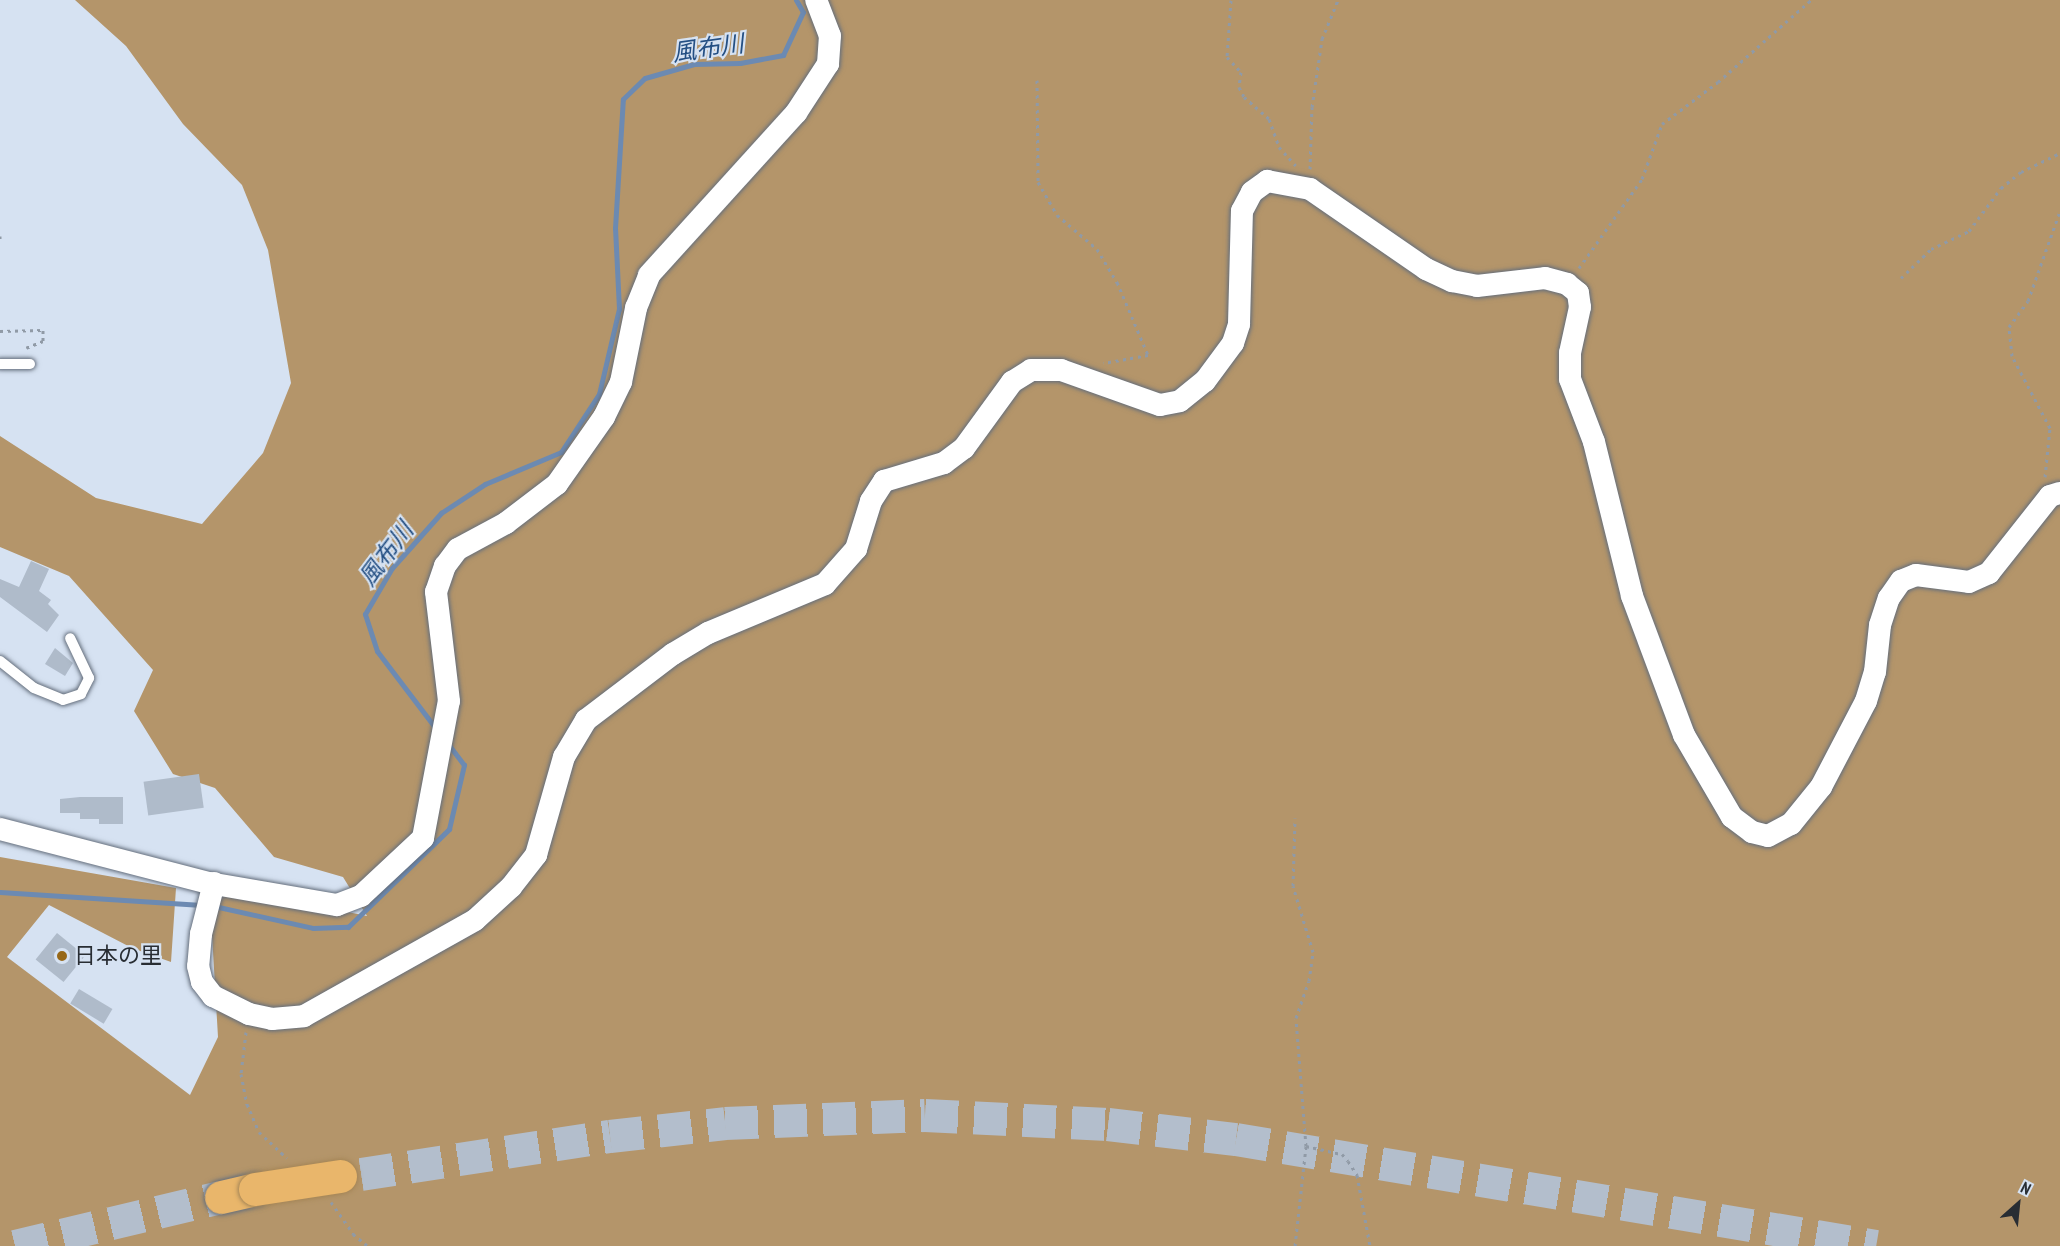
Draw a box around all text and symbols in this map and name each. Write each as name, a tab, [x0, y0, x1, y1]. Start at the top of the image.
water label: 風布川	[670, 29, 746, 67]
water label: 風布川	[353, 517, 419, 591]
place label: 日本の里	[74, 943, 162, 969]
marker: 日本の里	[55, 949, 69, 963]
north arrow	[1988, 1174, 2048, 1234]
text: N	[2018, 1177, 2035, 1199]

